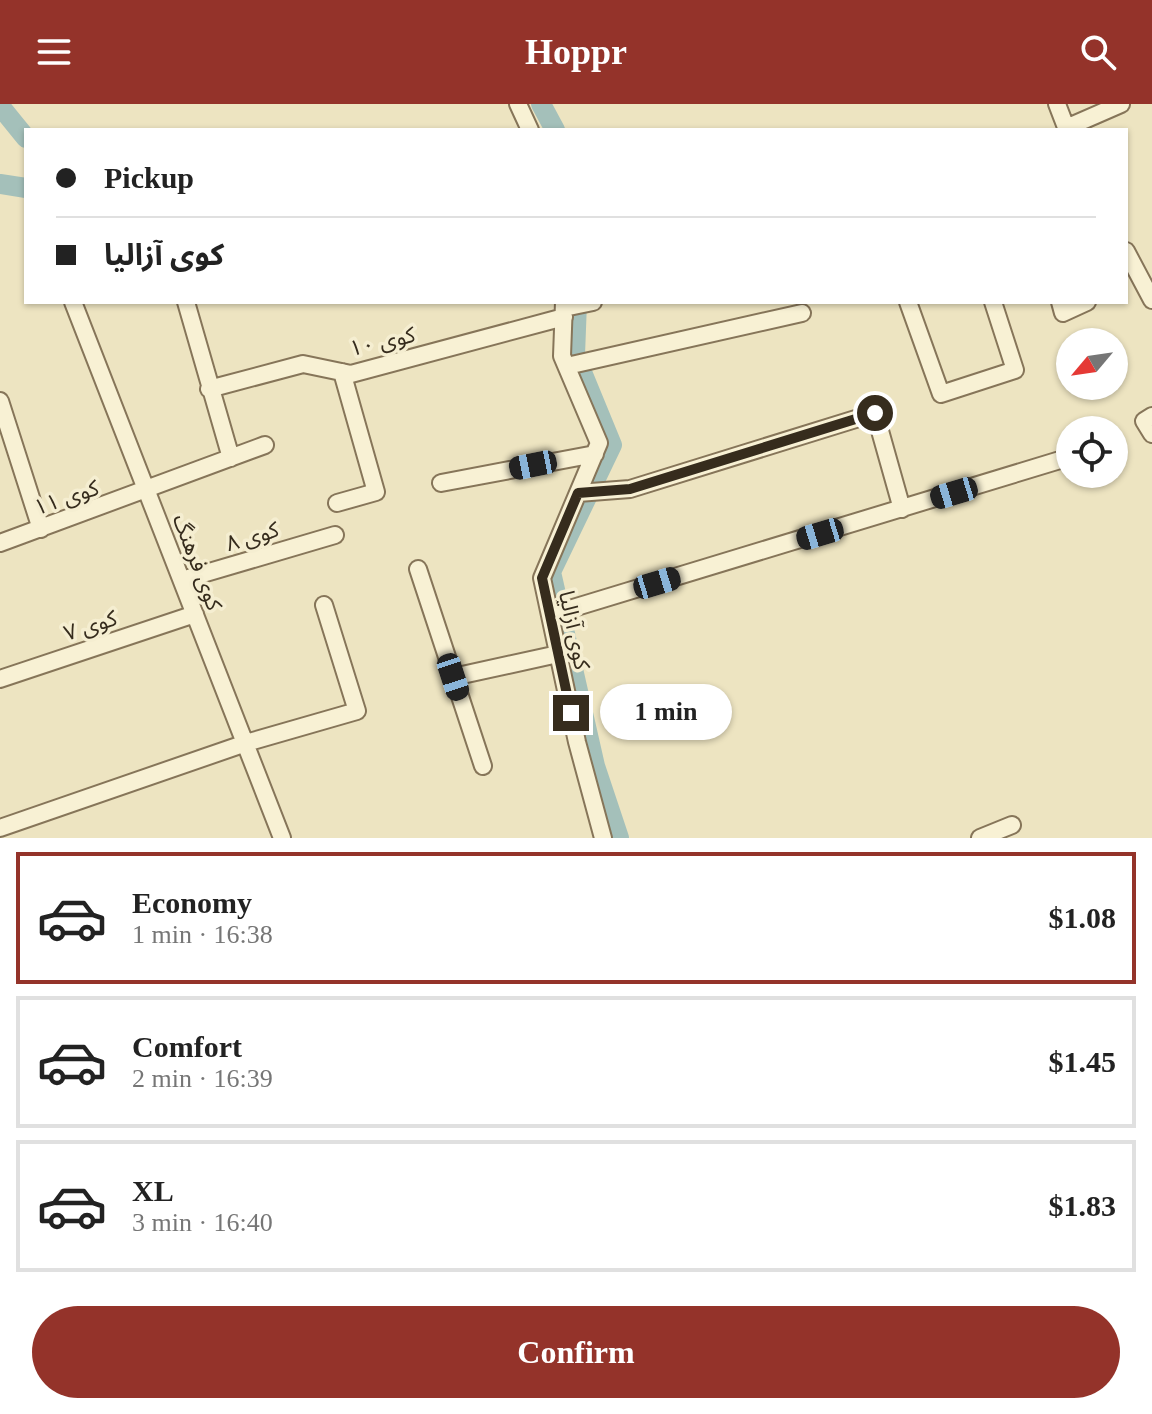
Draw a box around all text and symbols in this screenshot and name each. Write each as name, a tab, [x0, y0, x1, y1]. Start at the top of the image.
icon: menu	[32, 30, 76, 74]
icon: search	[1076, 30, 1120, 74]
text: Hoppr	[525, 32, 627, 72]
text: Pickup	[104, 161, 194, 194]
text: کوی آزالیا	[104, 238, 224, 271]
street label: کوی ۱۰	[347, 322, 418, 361]
north arrow	[1056, 328, 1128, 400]
map controls	[1056, 328, 1128, 488]
route start	[857, 395, 893, 431]
button: locate	[1056, 416, 1128, 488]
car	[507, 449, 559, 481]
street label: کوی ۱۱	[30, 474, 103, 520]
car	[928, 475, 980, 511]
street label: کوی فرهنگ	[168, 511, 228, 615]
street label: کوی ۸	[223, 516, 283, 556]
car	[794, 516, 846, 552]
car	[631, 565, 683, 601]
street label: کوی آزالیا	[553, 588, 595, 673]
street label: کوی ۷	[60, 605, 121, 646]
car	[434, 650, 472, 704]
callout: 1 min	[599, 685, 731, 741]
route end	[553, 695, 589, 731]
text: 1 min	[635, 697, 697, 726]
icon: car	[36, 882, 108, 954]
text: Economy	[132, 886, 252, 919]
text: $1.08	[1049, 901, 1116, 934]
text: 1 min · 16:38	[132, 920, 273, 949]
icon: car	[36, 1026, 108, 1098]
text: Comfort	[132, 1030, 242, 1063]
text: $1.45	[1049, 1045, 1116, 1078]
text: 2 min · 16:39	[132, 1064, 273, 1093]
icon: car	[36, 1170, 108, 1242]
text: XL	[132, 1174, 174, 1207]
text: $1.83	[1049, 1189, 1116, 1222]
text: 3 min · 16:40	[132, 1208, 273, 1237]
button: Confirm	[32, 1306, 1120, 1398]

